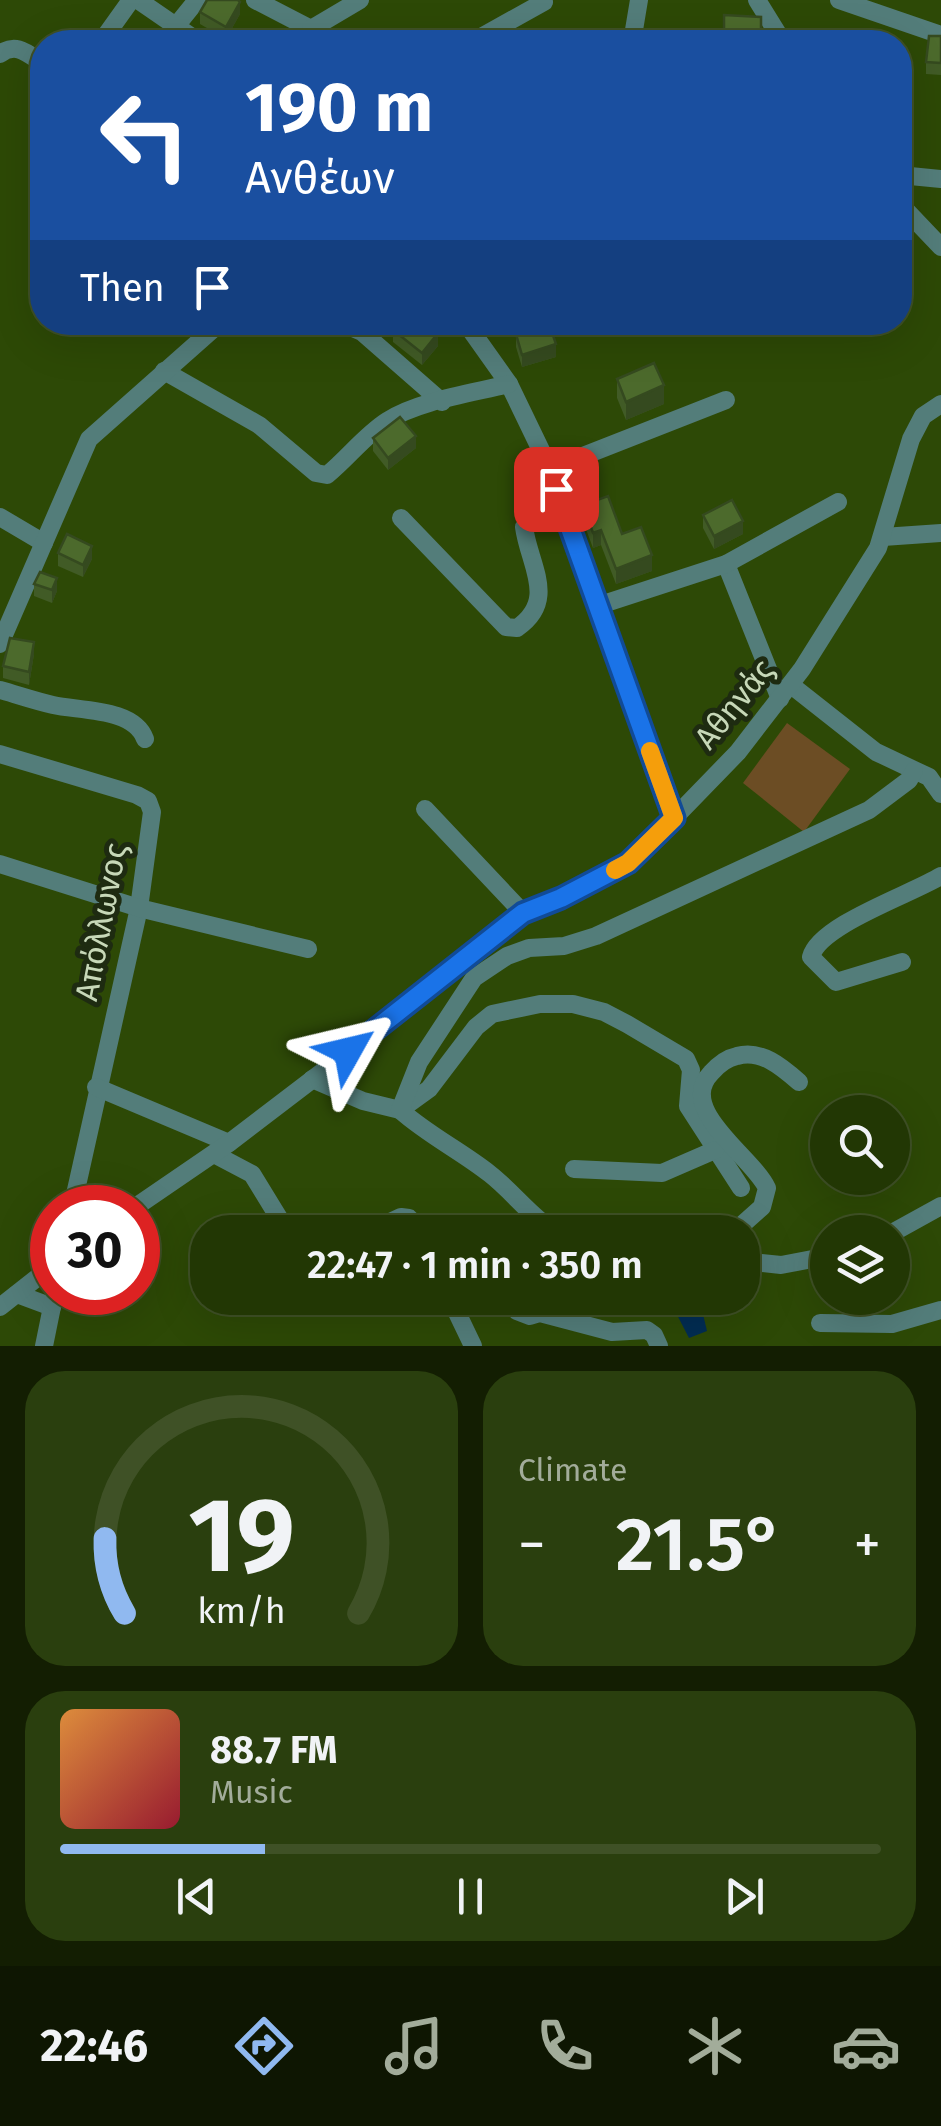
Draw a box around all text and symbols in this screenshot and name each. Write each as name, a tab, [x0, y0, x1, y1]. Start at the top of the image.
text: 190 m	[245, 66, 433, 150]
icon: left	[80, 70, 210, 200]
text: Ανθέων	[245, 151, 395, 205]
icon: arrive	[185, 260, 240, 315]
text: Then	[80, 265, 165, 311]
pin	[514, 447, 599, 532]
icon: arrive	[529, 462, 584, 517]
street label: Αθηνάς	[686, 652, 782, 756]
street label: Απόλλωνος	[67, 840, 135, 1004]
position arrow	[296, 999, 400, 1103]
map controls	[810, 1095, 910, 1315]
button: search	[810, 1095, 910, 1195]
speed limit sign: 30	[30, 1185, 160, 1315]
button: layers	[810, 1215, 910, 1315]
text: 22:47 · 1 min · 350 m	[307, 1242, 643, 1288]
text: Climate	[518, 1451, 627, 1489]
text: 19	[188, 1474, 295, 1599]
text: 21.5°	[616, 1500, 783, 1590]
text: −	[518, 1512, 546, 1578]
text: +	[854, 1512, 881, 1578]
text: km/h	[197, 1590, 286, 1632]
text: 88.7 FM	[210, 1727, 337, 1773]
text: Music	[210, 1773, 293, 1811]
icon: previous	[169, 1869, 224, 1924]
icon: pause	[443, 1869, 498, 1924]
icon: next	[717, 1869, 772, 1924]
icon: directions	[229, 2011, 299, 2081]
icon: music	[379, 2011, 449, 2081]
icon: phone	[530, 2011, 600, 2081]
icon: climate	[680, 2011, 750, 2081]
icon: car	[831, 2011, 901, 2081]
text: 22:46	[40, 2019, 148, 2073]

